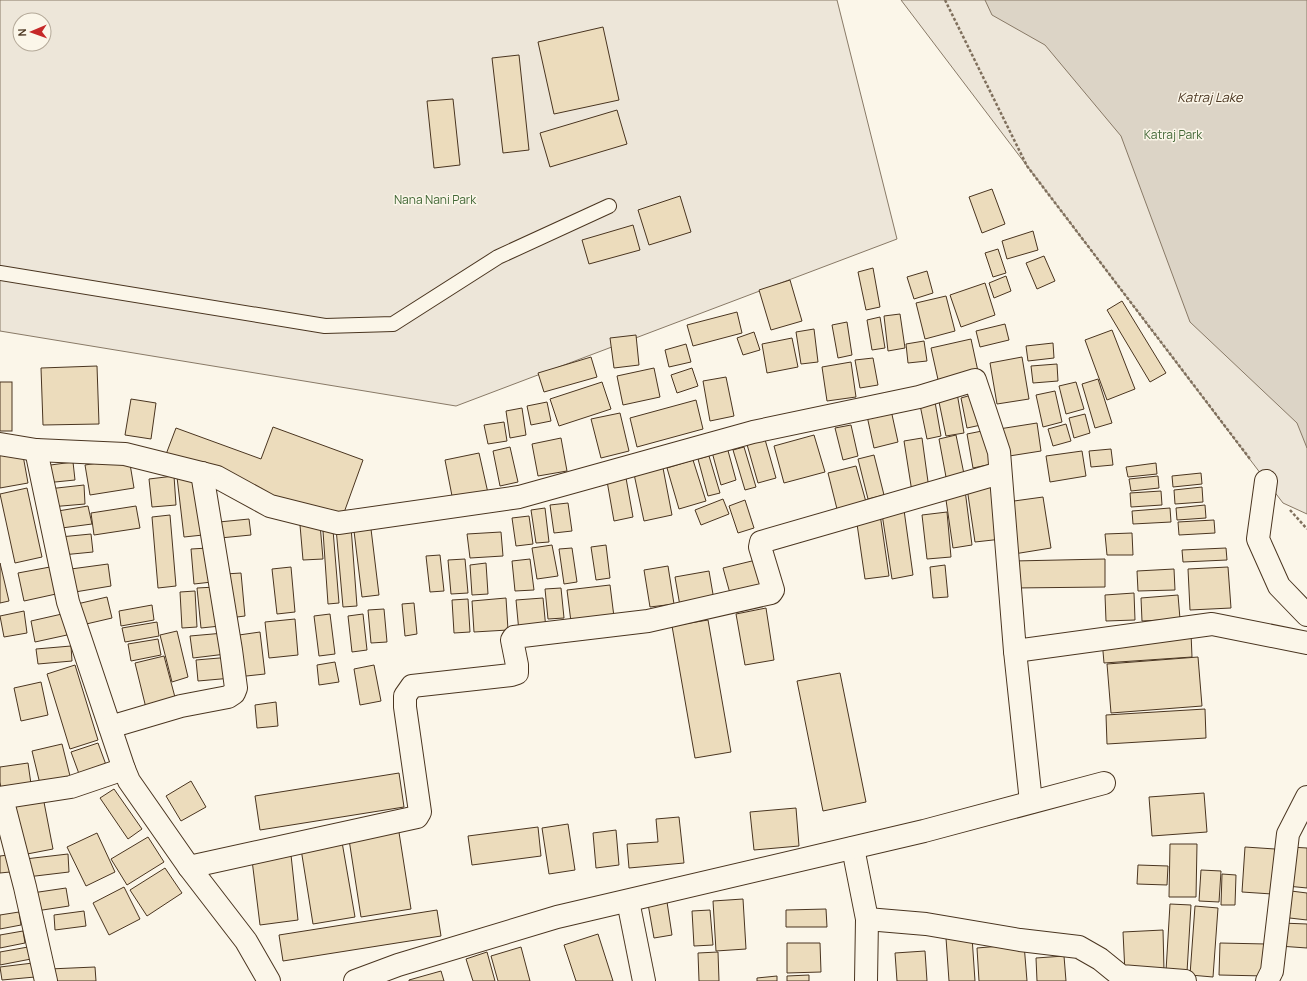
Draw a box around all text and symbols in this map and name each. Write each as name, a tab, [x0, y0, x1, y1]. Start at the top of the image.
north arrow	[12, 12, 52, 52]
text: N	[14, 28, 29, 37]
water label: Katraj Lake	[1177, 88, 1244, 106]
park label: Katraj Park	[1144, 126, 1203, 143]
park label: Nana Nani Park	[394, 191, 477, 208]

